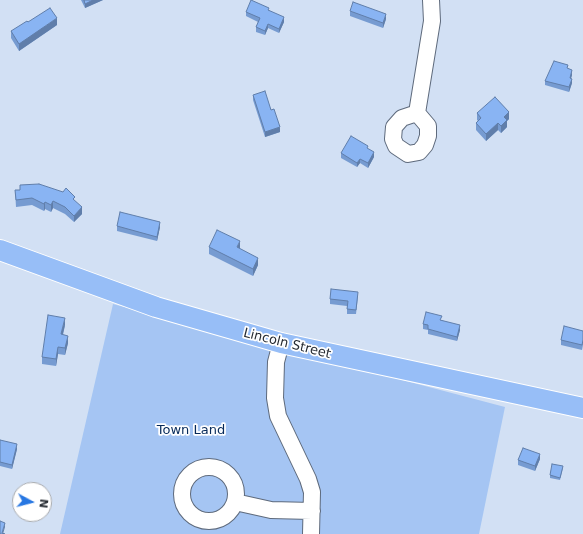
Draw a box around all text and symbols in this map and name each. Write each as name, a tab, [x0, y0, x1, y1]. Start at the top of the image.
street label: Lincoln Street	[242, 326, 332, 362]
park label: Town Land	[157, 423, 225, 439]
north arrow	[12, 482, 52, 522]
text: N	[36, 498, 50, 509]

